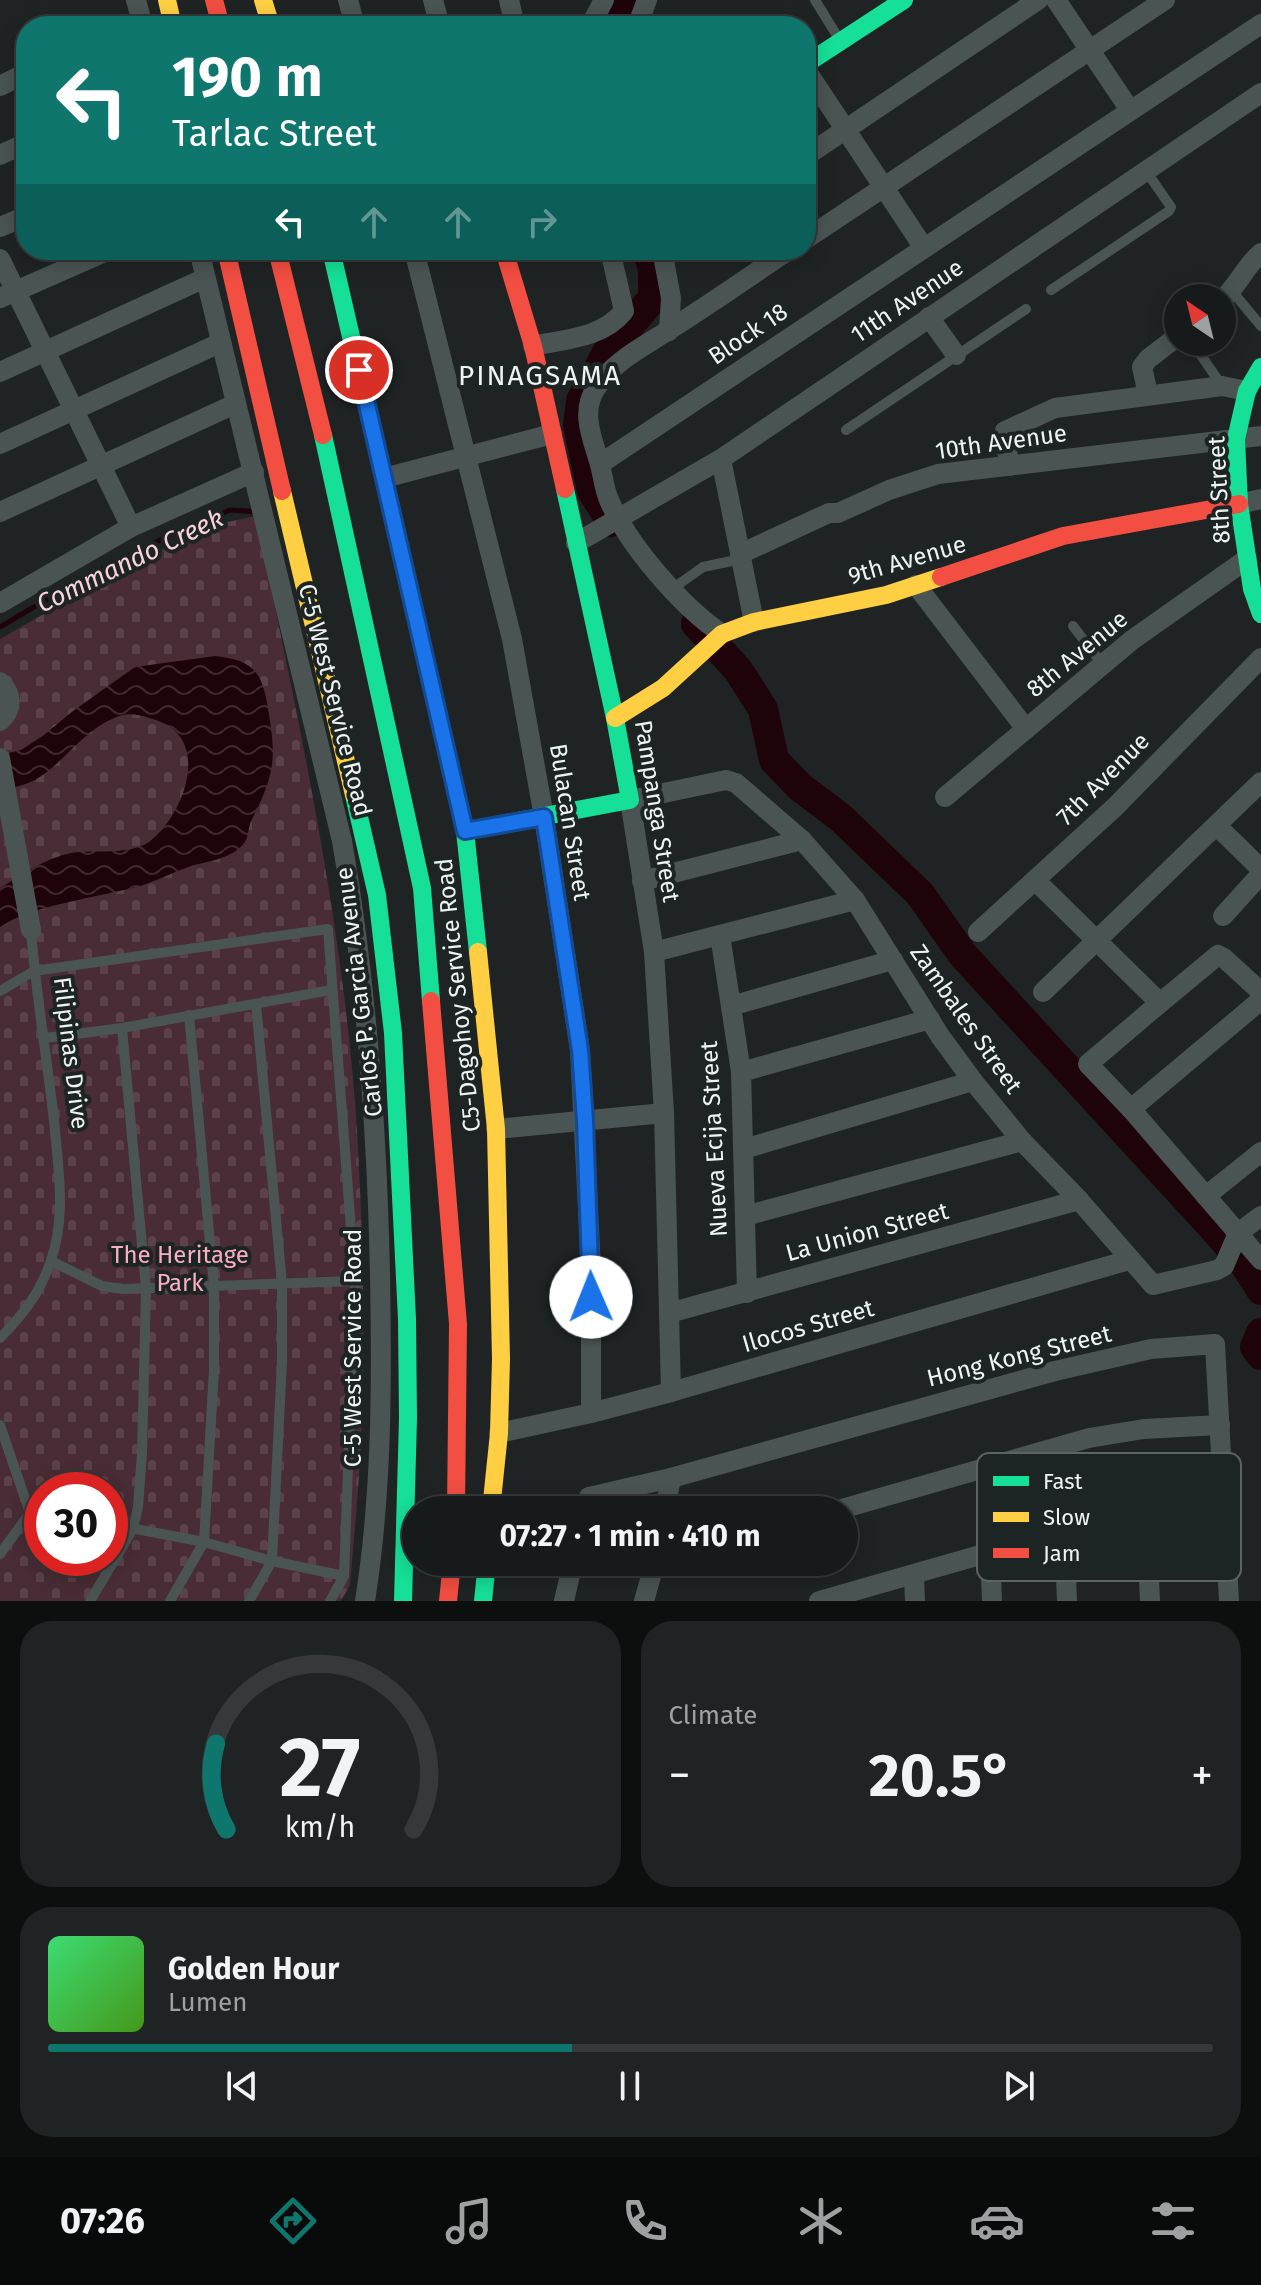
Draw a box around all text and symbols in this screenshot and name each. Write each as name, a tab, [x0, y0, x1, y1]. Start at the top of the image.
text: 190 m	[172, 44, 323, 111]
icon: left	[40, 48, 144, 152]
text: Tarlac Street	[172, 112, 377, 156]
icon: left	[268, 200, 312, 244]
icon: ahead	[352, 200, 396, 244]
icon: ahead	[436, 200, 480, 244]
icon: right	[520, 200, 564, 244]
street label: 11th Avenue	[846, 253, 968, 349]
north arrow	[1164, 284, 1236, 356]
map controls	[1164, 284, 1236, 356]
street label: Block 18	[703, 297, 793, 371]
pin	[325, 336, 393, 404]
icon: arrive	[337, 348, 381, 392]
district label: PINAGSAMA	[458, 359, 622, 392]
street label: 10th Avenue	[933, 419, 1069, 465]
street label: 8th Street	[1202, 435, 1236, 544]
water label: Commando Creek	[32, 502, 228, 620]
street label: 9th Avenue	[845, 530, 969, 590]
street label: C-5 West Service Road	[293, 581, 377, 819]
street label: 8th Avenue	[1021, 605, 1133, 703]
street label: Pampanga Street	[629, 718, 685, 904]
street label: 7th Avenue	[1051, 727, 1155, 831]
street label: Bulacan Street	[544, 742, 596, 903]
street label: C5-Dagohoy Service Road	[430, 857, 486, 1133]
street label: Carlos P. Garcia Avenue	[330, 866, 388, 1118]
street label: Zambales Street	[904, 939, 1028, 1099]
street label: Filipinas Drive	[48, 975, 94, 1131]
street label: Nueva Ecija Street	[695, 1040, 733, 1238]
street label: La Union Street	[783, 1197, 952, 1267]
street label: C-5 West Service Road	[339, 1229, 367, 1467]
park label: The Heritage Park	[111, 1241, 249, 1297]
position arrow	[549, 1255, 633, 1339]
street label: Ilocos Street	[739, 1294, 877, 1358]
street label: Hong Kong Street	[924, 1319, 1114, 1392]
legend	[977, 1453, 1241, 1581]
text: Fast	[1043, 1468, 1083, 1495]
speed limit sign: 30	[24, 1472, 128, 1576]
text: Slow	[1043, 1504, 1090, 1531]
text: 07:27 · 1 min · 410 m	[499, 1518, 761, 1554]
text: Jam	[1043, 1540, 1081, 1567]
text: Climate	[669, 1700, 757, 1731]
text: 27	[280, 1718, 361, 1818]
text: 20.5°	[869, 1740, 1013, 1812]
text: −	[669, 1749, 691, 1802]
text: +	[1191, 1749, 1213, 1802]
text: km/h	[285, 1810, 356, 1845]
text: Golden Hour	[168, 1951, 339, 1987]
text: Lumen	[168, 1987, 247, 2018]
icon: previous	[220, 2064, 264, 2108]
icon: pause	[608, 2064, 652, 2108]
icon: next	[997, 2064, 1041, 2108]
icon: directions	[265, 2193, 321, 2249]
icon: music	[441, 2193, 497, 2249]
icon: phone	[617, 2193, 673, 2249]
icon: climate	[793, 2193, 849, 2249]
icon: car	[969, 2193, 1025, 2249]
icon: filters	[1145, 2193, 1201, 2249]
text: 07:26	[60, 2199, 145, 2243]

